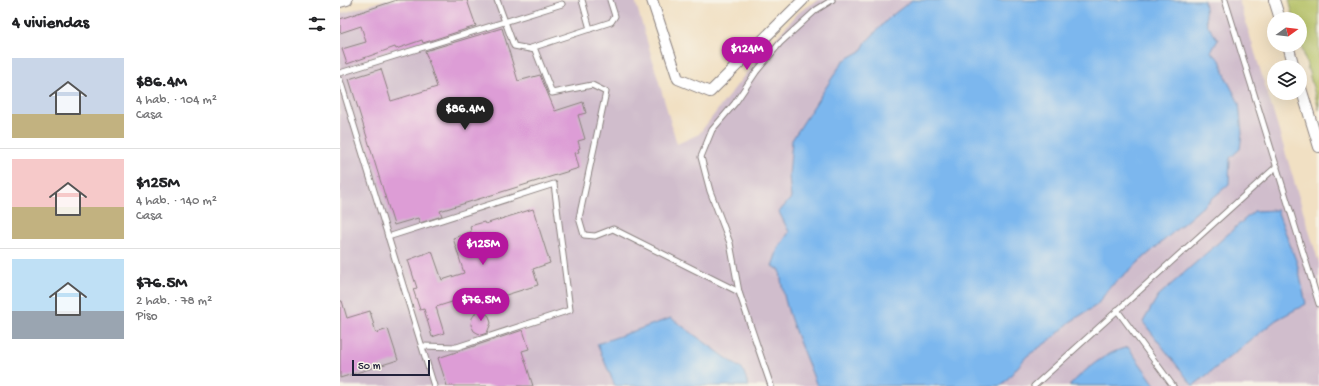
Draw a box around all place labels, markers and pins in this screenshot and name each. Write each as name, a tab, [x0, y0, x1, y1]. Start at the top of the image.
pin: $124M	[719, 37, 775, 71]
pin: $86.4M	[432, 97, 498, 131]
pin: $125M	[455, 232, 511, 266]
pin: $76.5M	[448, 288, 514, 322]

